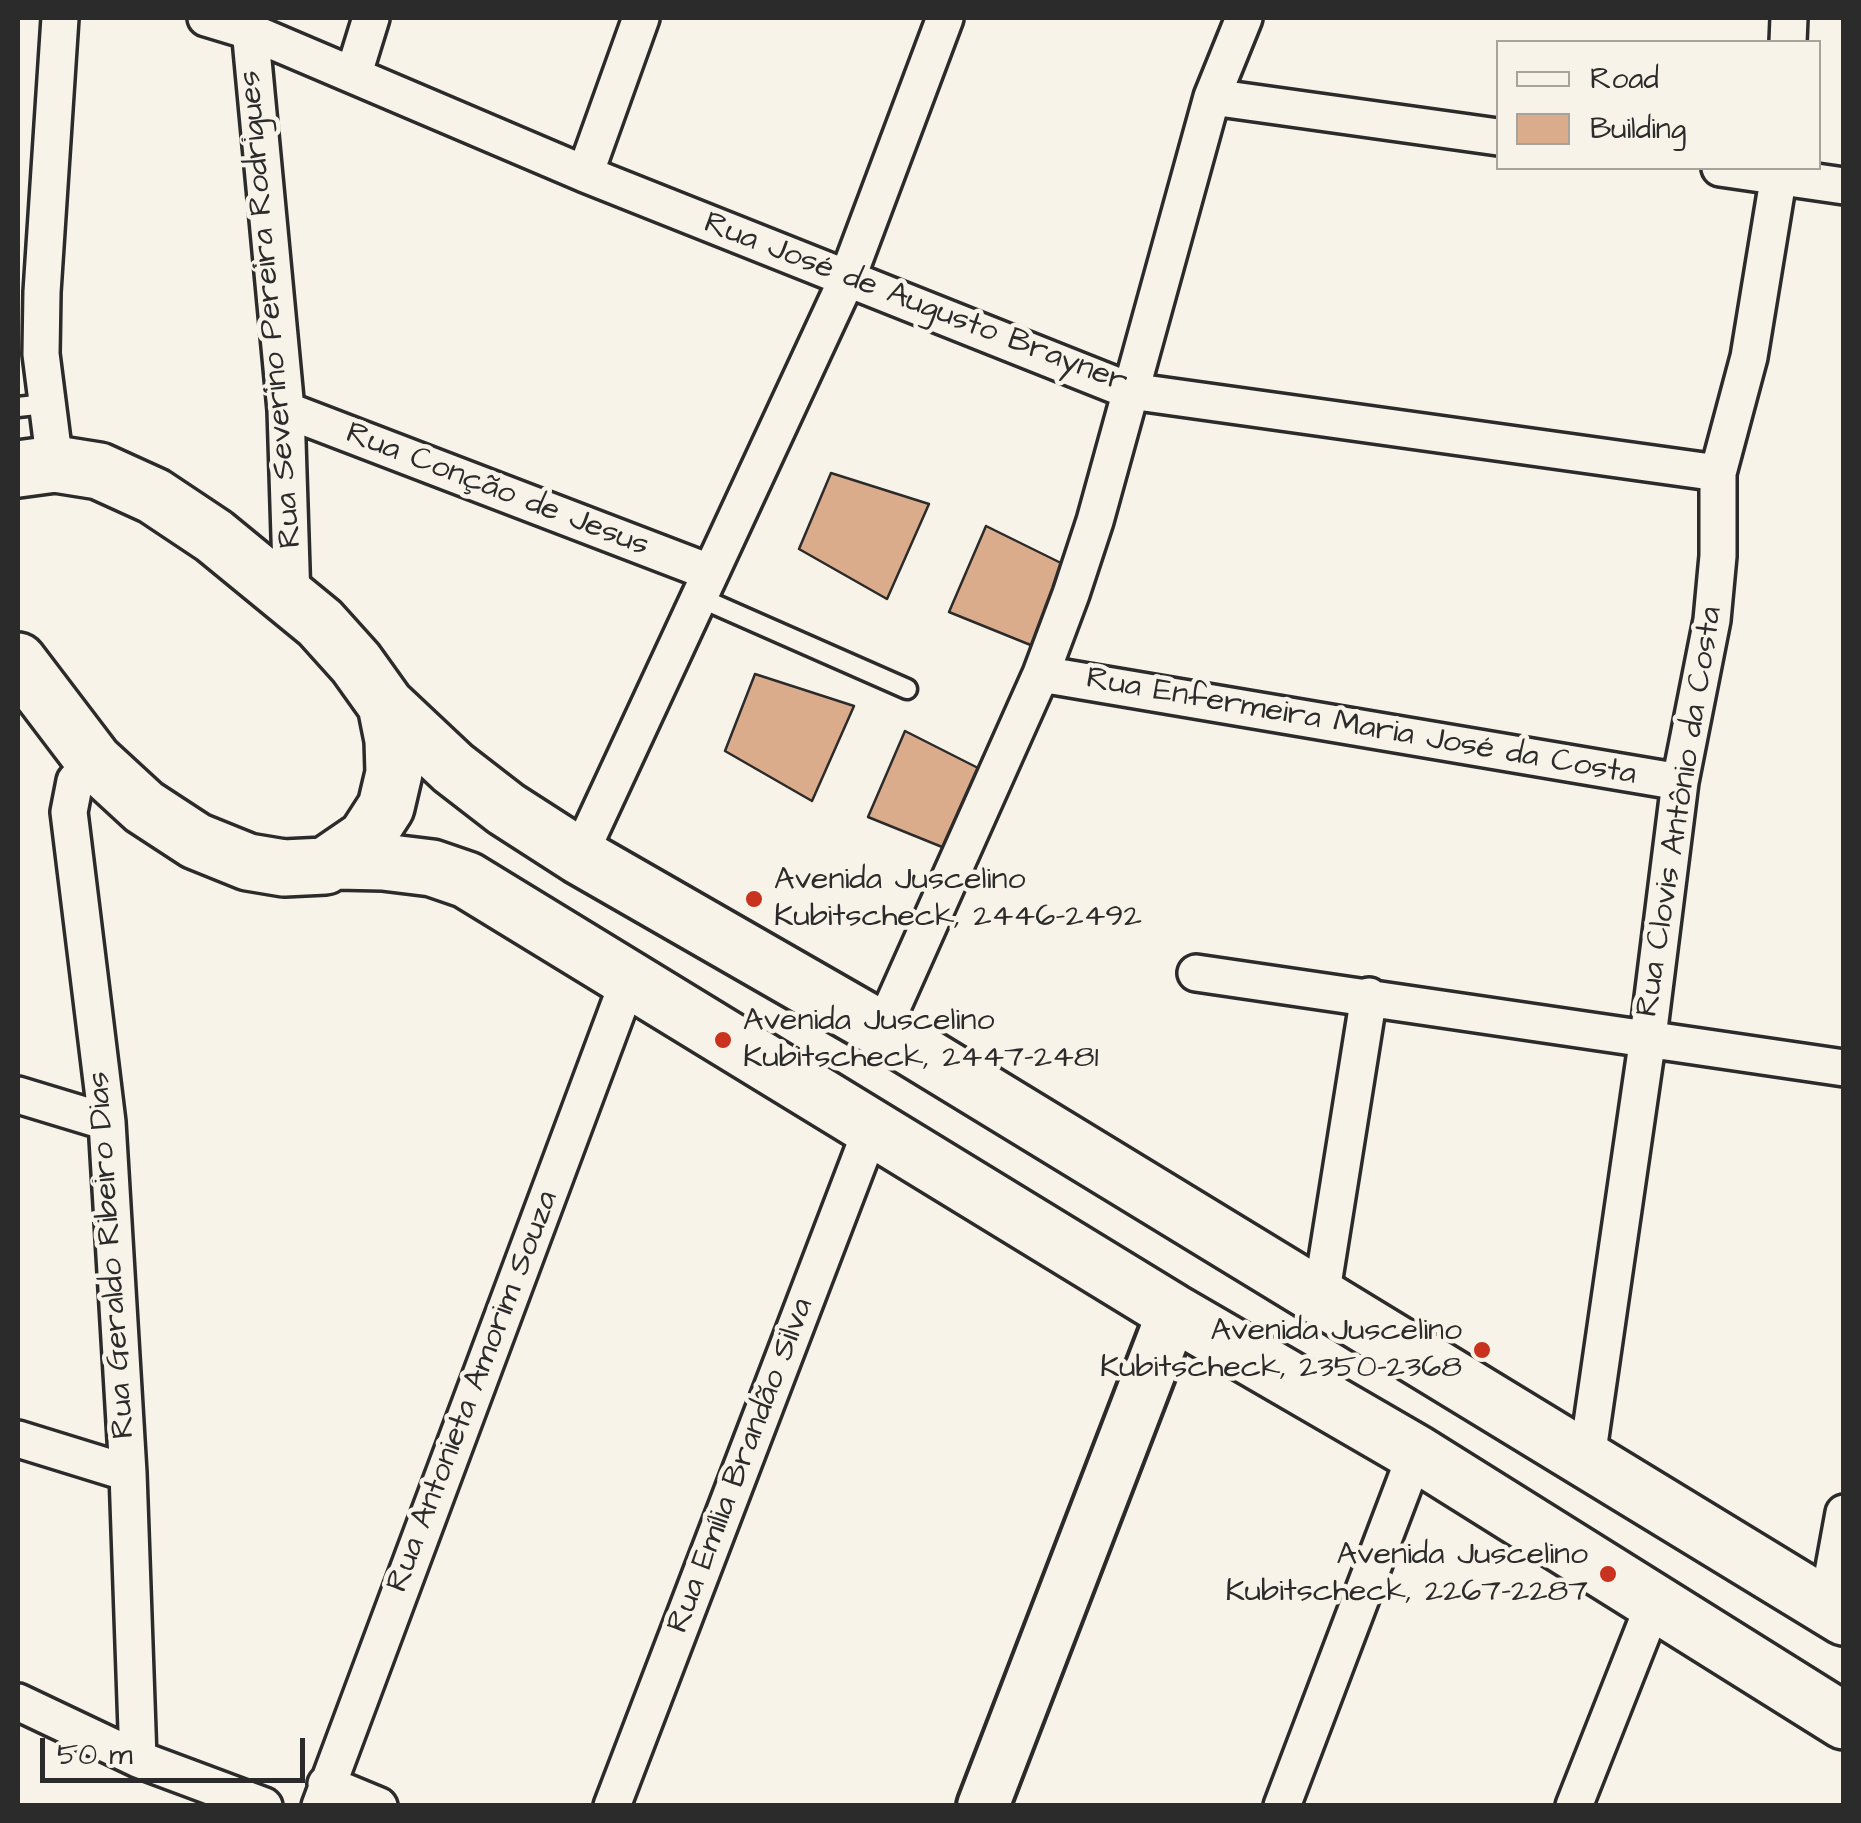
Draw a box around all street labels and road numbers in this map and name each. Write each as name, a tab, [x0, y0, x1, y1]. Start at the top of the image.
street label: Rua Severino Pereira Rodrigues	[232, 69, 312, 549]
street label: Rua José de Augusto Brayner	[698, 205, 1132, 403]
street label: Rua Conção de Jesus	[340, 416, 654, 566]
street label: Rua Clovis Antônio da Costa	[1630, 604, 1732, 1020]
street label: Rua Enfermeira Maria José da Costa	[1083, 661, 1639, 795]
street label: Rua Geraldo Ribeiro Dias	[81, 1070, 145, 1440]
street label: Rua Antonieta Amorim Souza	[380, 1186, 568, 1598]
street label: Rua Emília Brandão Silva	[660, 1293, 824, 1639]

